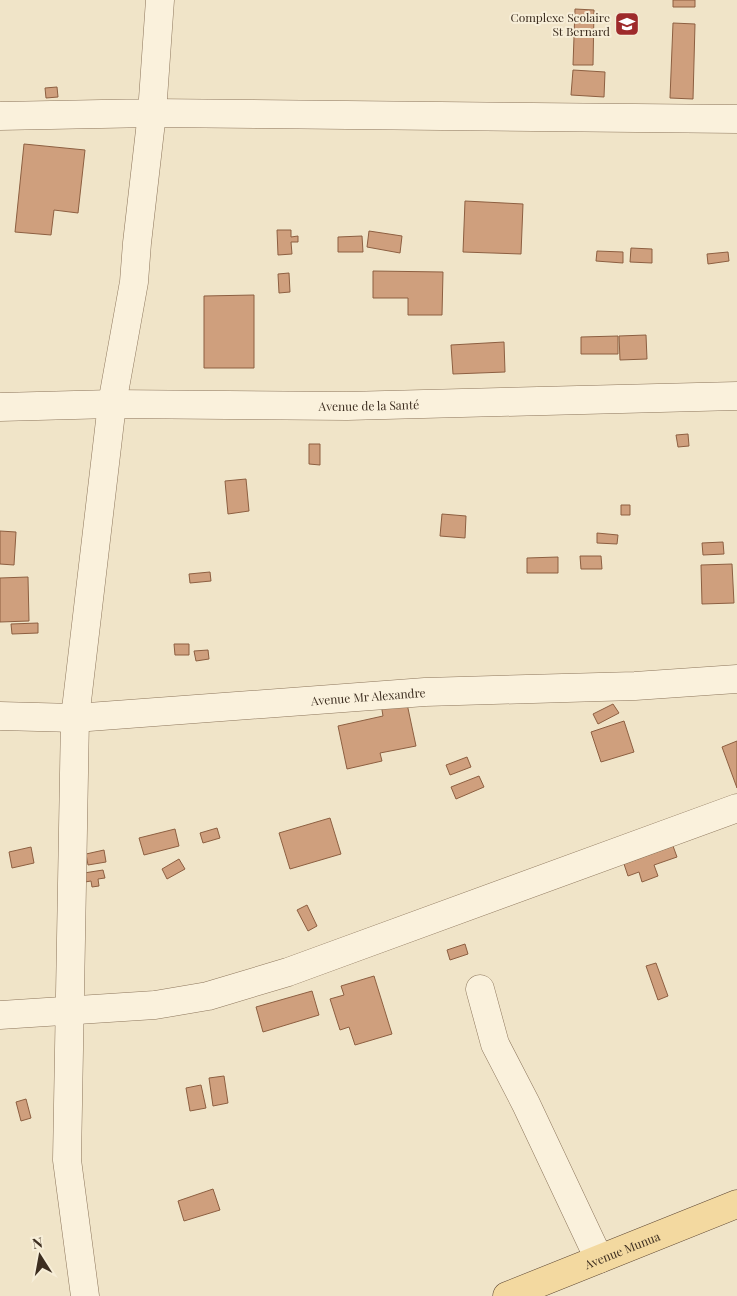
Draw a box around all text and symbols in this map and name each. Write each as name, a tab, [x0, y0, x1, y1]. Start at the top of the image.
place label: Complexe Scolaire St Bernard	[510, 9, 610, 39]
school or university icon: Complexe Scolaire St Bernard	[614, 11, 640, 37]
street label: Avenue de la Santé	[318, 396, 419, 414]
street label: Avenue Mr Alexandre	[309, 684, 426, 709]
street label: Avenue Munua	[581, 1228, 662, 1273]
north arrow	[15, 1231, 65, 1281]
text: N	[31, 1232, 44, 1253]

